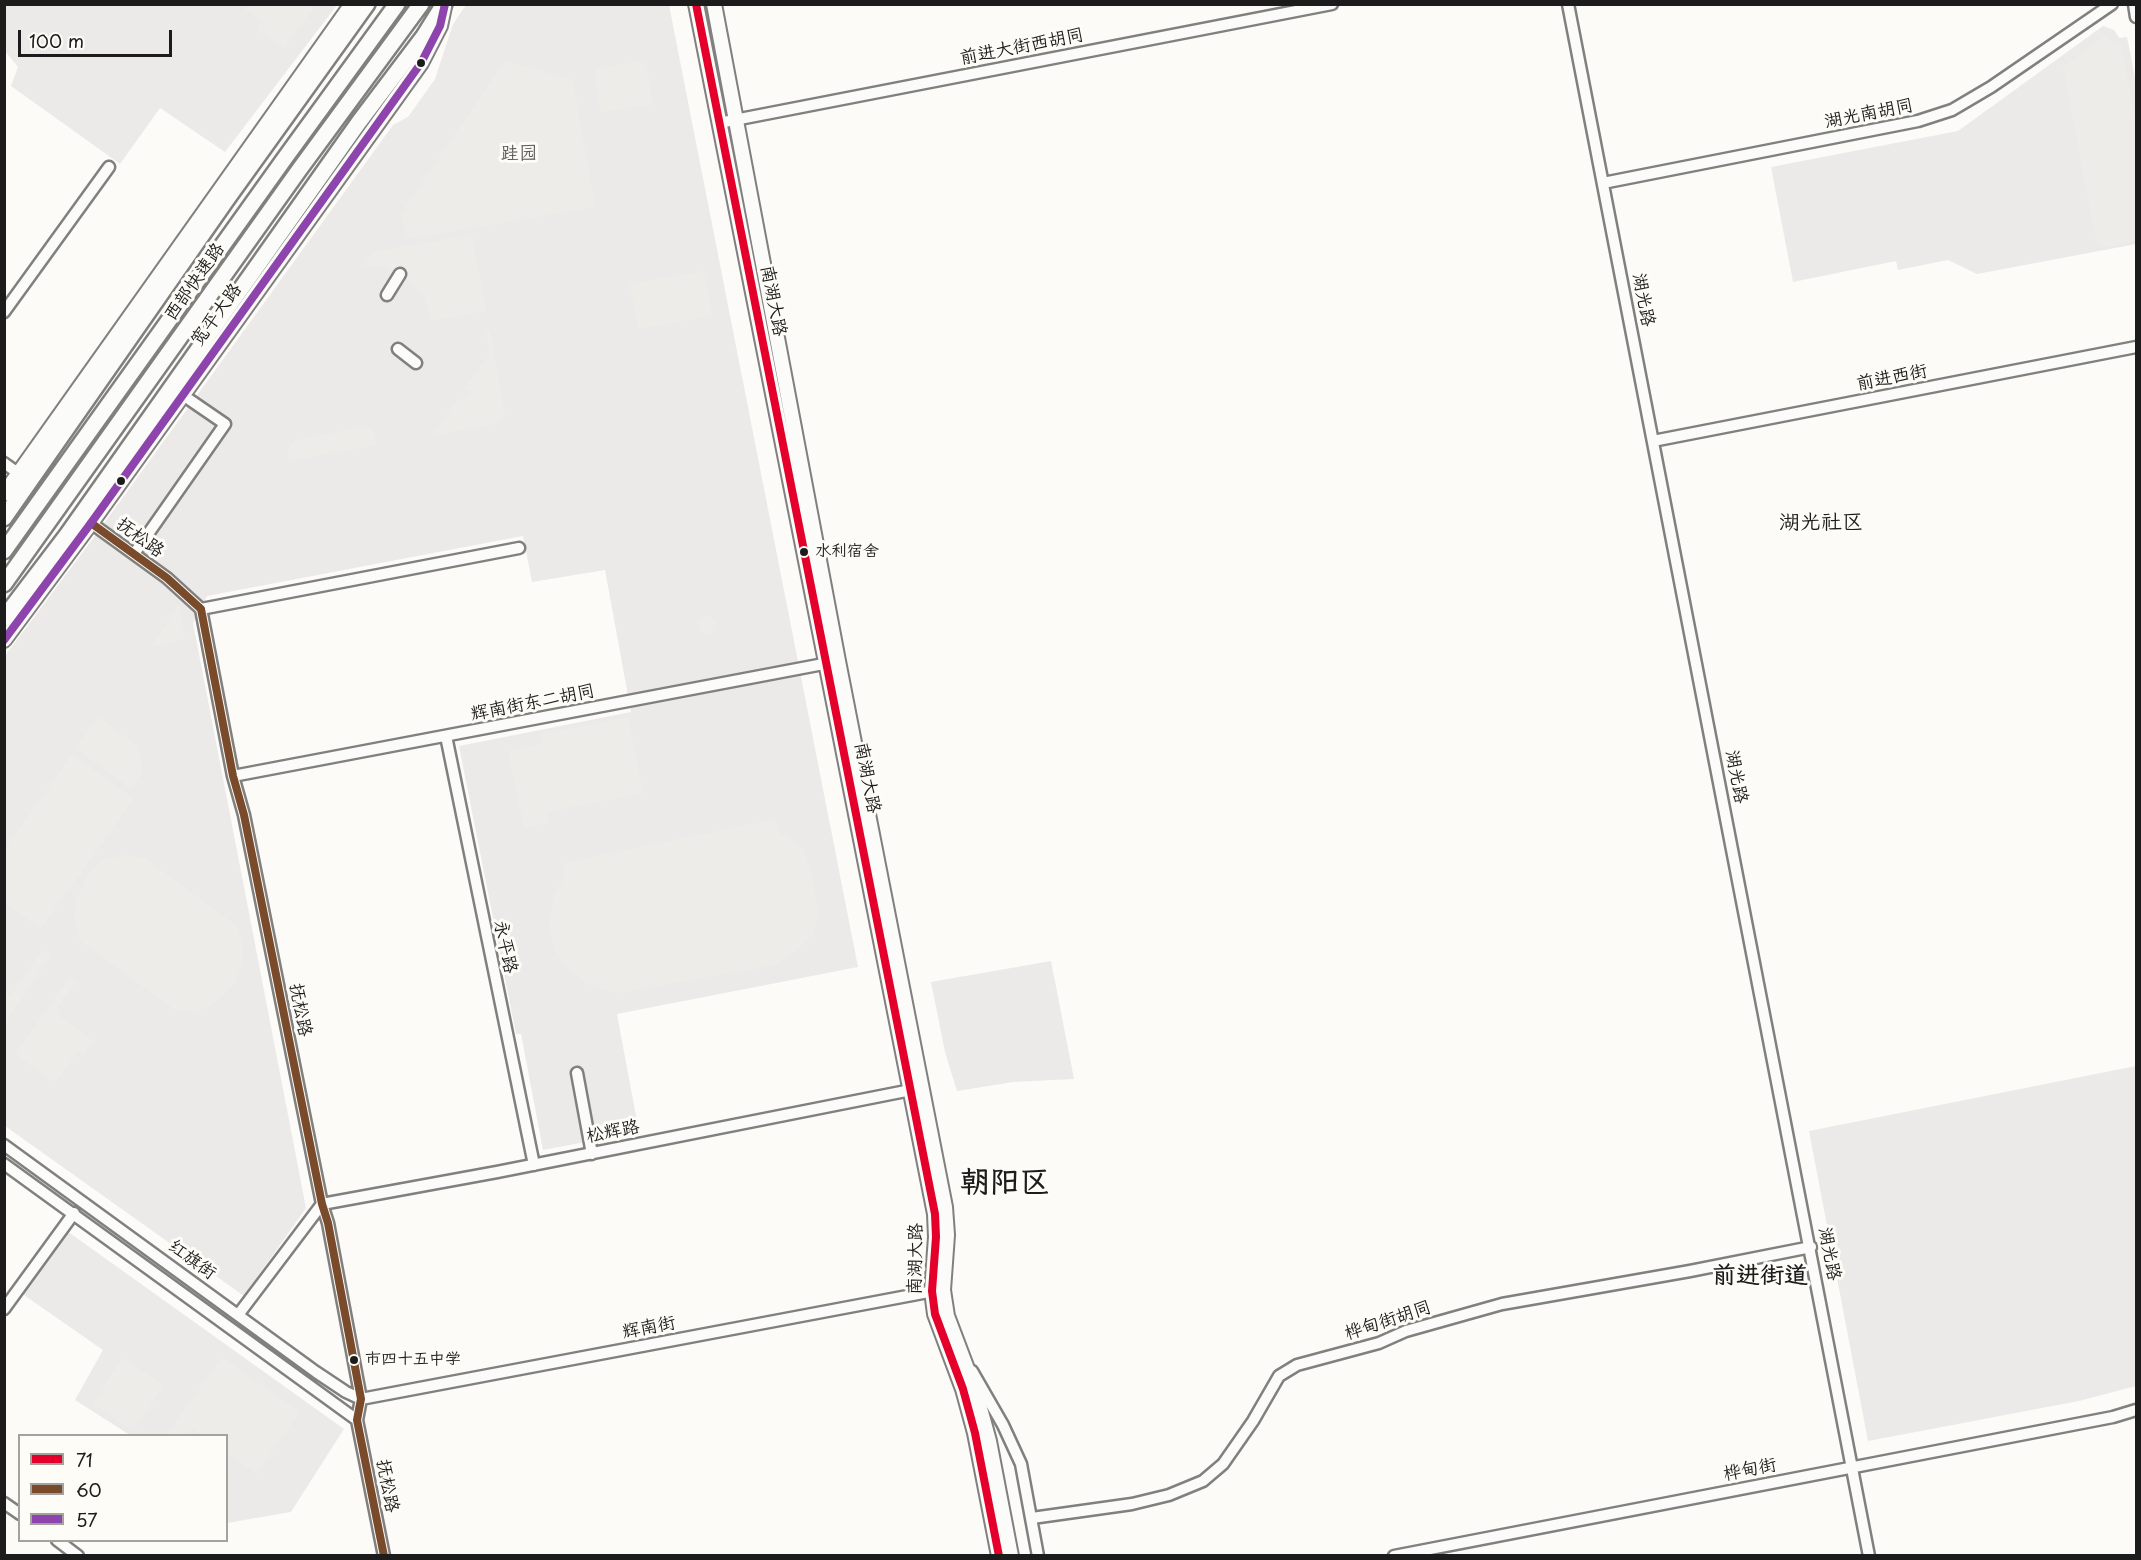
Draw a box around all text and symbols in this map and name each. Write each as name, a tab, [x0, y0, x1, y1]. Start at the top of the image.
scale bar	[21, 18, 176, 56]
street label: 前进大街西胡同	[958, 24, 1086, 70]
text: 100 m	[29, 27, 84, 54]
unlabelled marker	[415, 57, 427, 69]
street label: 湖光南胡同	[1823, 95, 1915, 133]
park label: 跬园	[501, 143, 537, 165]
street label: 西部快速路	[160, 239, 230, 325]
street label: 南湖大路	[756, 264, 790, 338]
street label: 湖光路	[1627, 271, 1659, 329]
street label: 宽平大路	[187, 280, 247, 350]
street label: 前进西街	[1855, 361, 1929, 395]
unlabelled marker	[115, 475, 127, 487]
district label: 湖光社区	[1779, 510, 1863, 536]
street label: 抚松路	[112, 513, 168, 563]
place label: 水利宿舍	[815, 542, 879, 562]
marker: 水利宿舍	[798, 546, 810, 558]
street label: 辉南街东二胡同	[469, 680, 597, 726]
street label: 南湖大路	[850, 741, 884, 815]
street label: 湖光路	[1720, 748, 1752, 806]
street label: 永平路	[489, 918, 521, 976]
street label: 抚松路	[284, 981, 316, 1039]
street label: 松辉路	[584, 1116, 642, 1148]
district label: 朝阳区	[960, 1166, 1050, 1202]
street label: 南湖大路	[905, 1223, 927, 1295]
street label: 湖光路	[1813, 1225, 1845, 1283]
street label: 红旗街	[164, 1235, 220, 1285]
district label: 前进街道	[1712, 1262, 1808, 1290]
street label: 桦甸街胡同	[1342, 1297, 1434, 1345]
street label: 辉南街	[620, 1312, 678, 1344]
place label: 市四十五中学	[365, 1350, 461, 1370]
marker: 市四十五中学	[348, 1354, 360, 1366]
legend	[18, 1434, 228, 1542]
text: 71	[76, 1446, 93, 1473]
street label: 桦甸街	[1721, 1454, 1779, 1486]
street label: 抚松路	[371, 1457, 403, 1515]
text: 60	[76, 1476, 102, 1503]
text: 57	[76, 1506, 98, 1533]

